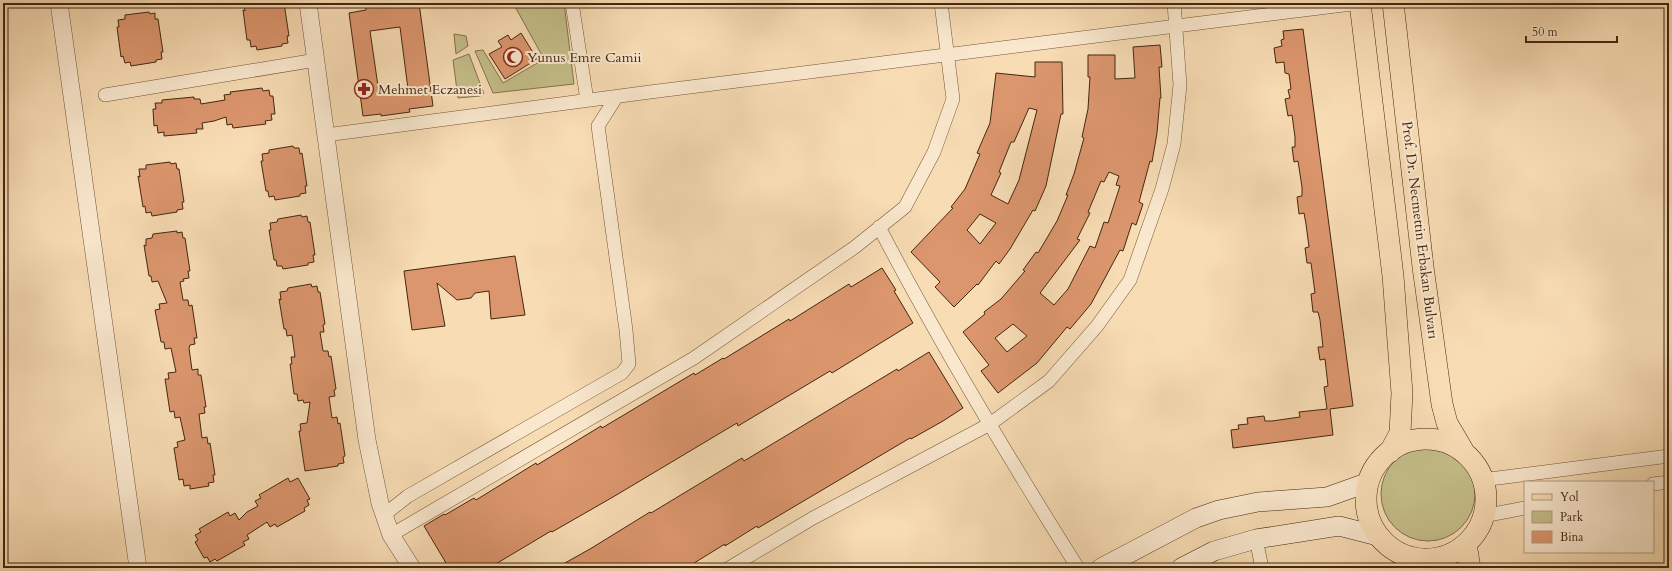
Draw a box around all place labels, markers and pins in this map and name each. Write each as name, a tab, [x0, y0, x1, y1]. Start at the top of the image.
mosque icon: Yunus Emre Camii	[502, 46, 524, 68]
place label: Yunus Emre Camii	[527, 48, 641, 67]
pharmacy icon: Mehmet Eczanesi	[353, 78, 375, 100]
place label: Mehmet Eczanesi	[378, 80, 482, 99]

